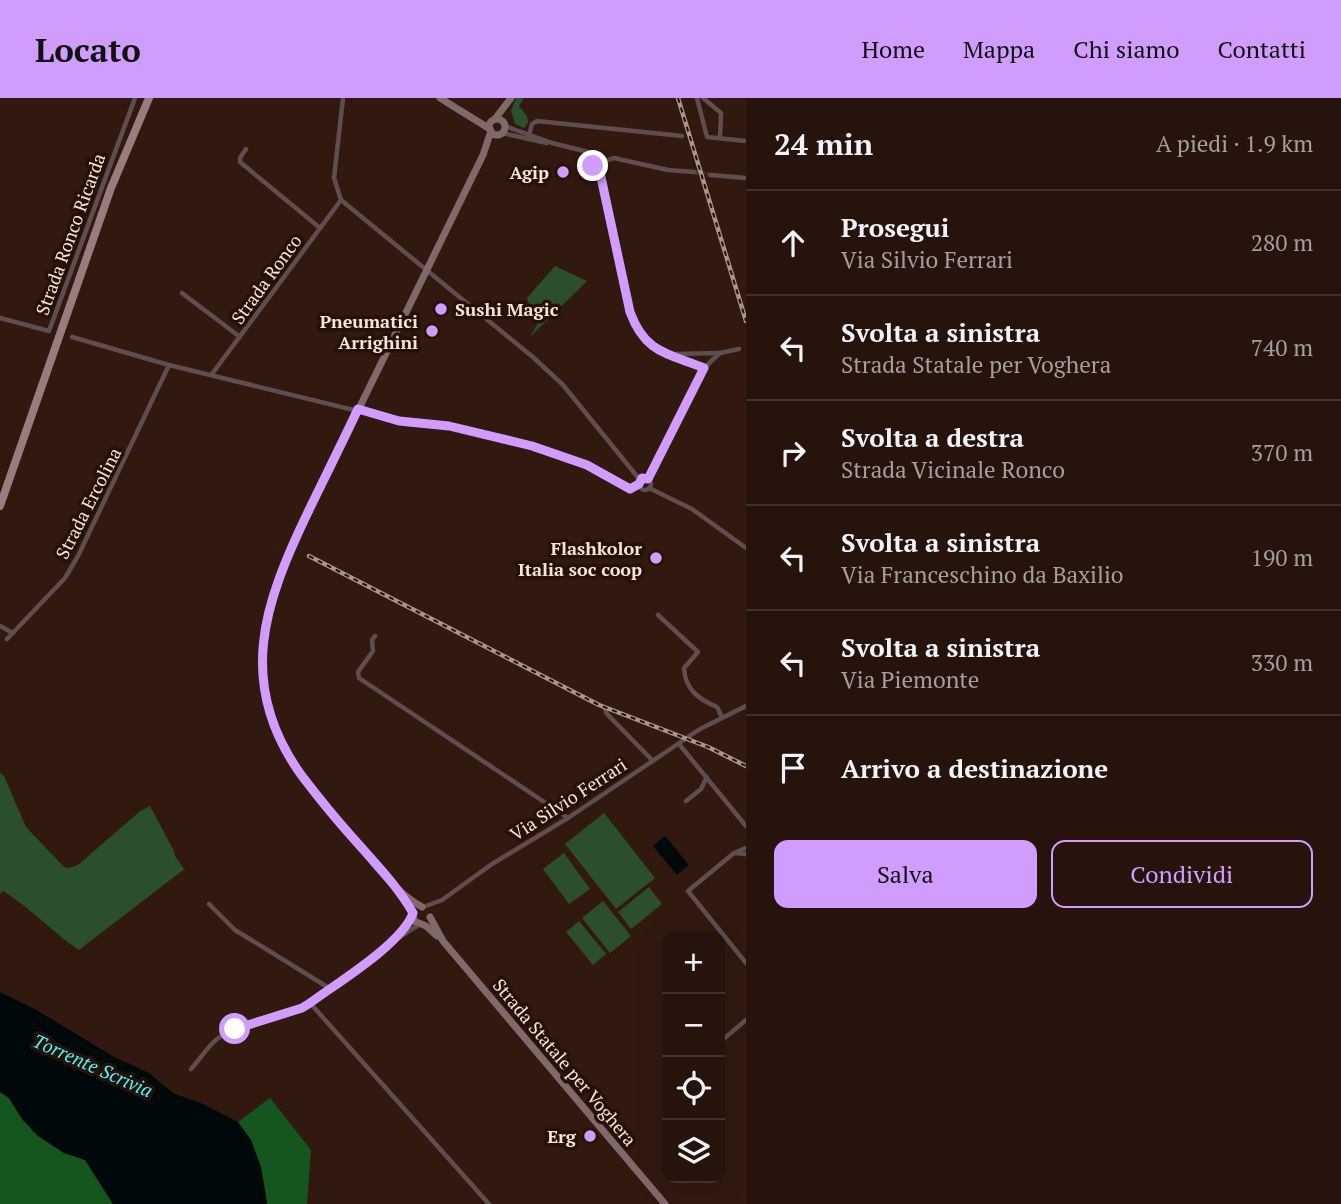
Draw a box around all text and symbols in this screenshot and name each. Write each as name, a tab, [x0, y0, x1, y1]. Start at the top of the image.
text: Locato	[35, 28, 141, 71]
text: Home	[861, 33, 925, 65]
text: Mappa	[963, 33, 1035, 65]
text: Chi siamo	[1073, 33, 1180, 65]
text: Contatti	[1218, 33, 1306, 65]
text: 24 min	[774, 124, 873, 164]
text: A piedi · 1.9 km	[1156, 128, 1313, 159]
street label: Strada Ronco Ricarda	[30, 150, 110, 318]
route end	[577, 150, 608, 181]
place label: Agip	[509, 160, 549, 184]
marker: Agip	[555, 164, 571, 180]
text: Prosegui	[841, 210, 949, 244]
icon: ahead	[774, 224, 812, 262]
text: 280 m	[1251, 227, 1313, 258]
street label: Strada Ronco	[225, 229, 307, 329]
text: Via Silvio Ferrari	[841, 244, 1013, 275]
place label: Sushi Magic	[455, 297, 559, 321]
marker: Sushi Magic	[433, 301, 449, 317]
place label: Pneumatici Arrighini	[320, 309, 418, 354]
text: Svolta a sinistra	[841, 315, 1040, 349]
marker: Pneumatici Arrighini	[424, 323, 440, 339]
icon: left	[774, 329, 812, 367]
text: 740 m	[1251, 332, 1313, 363]
text: Strada Statale per Voghera	[841, 349, 1111, 380]
text: Svolta a destra	[841, 420, 1024, 454]
icon: right	[774, 434, 812, 472]
text: 370 m	[1251, 437, 1313, 468]
street label: Strada Ercolina	[50, 443, 126, 563]
text: Strada Vicinale Ronco	[841, 454, 1065, 485]
text: Svolta a sinistra	[841, 525, 1040, 559]
place label: Flashkolor Italia soc coop	[518, 536, 642, 581]
icon: left	[774, 539, 812, 577]
text: 190 m	[1251, 542, 1313, 573]
marker: Flashkolor Italia soc coop	[648, 550, 664, 566]
text: Via Franceschino da Baxilio	[841, 559, 1124, 590]
text: Svolta a sinistra	[841, 630, 1040, 664]
icon: left	[774, 644, 812, 682]
text: 330 m	[1251, 647, 1313, 678]
text: Via Piemonte	[841, 664, 979, 695]
icon: arrive	[774, 749, 812, 787]
text: Arrivo a destinazione	[841, 751, 1108, 785]
street label: Via Silvio Ferrari	[505, 752, 631, 846]
button: Salva	[774, 840, 1037, 908]
button: Condividi	[1051, 840, 1313, 908]
map controls	[662, 931, 725, 1183]
button: +	[662, 931, 725, 994]
street label: Strada Statale per Voghera	[488, 973, 642, 1151]
button: −	[662, 994, 725, 1057]
route start	[219, 1013, 250, 1044]
water label: Torrente Scrivia	[29, 1027, 157, 1103]
button: locate	[662, 1057, 725, 1120]
button: layers	[662, 1120, 725, 1183]
place label: Erg	[547, 1124, 577, 1148]
marker: Erg	[582, 1128, 598, 1144]

